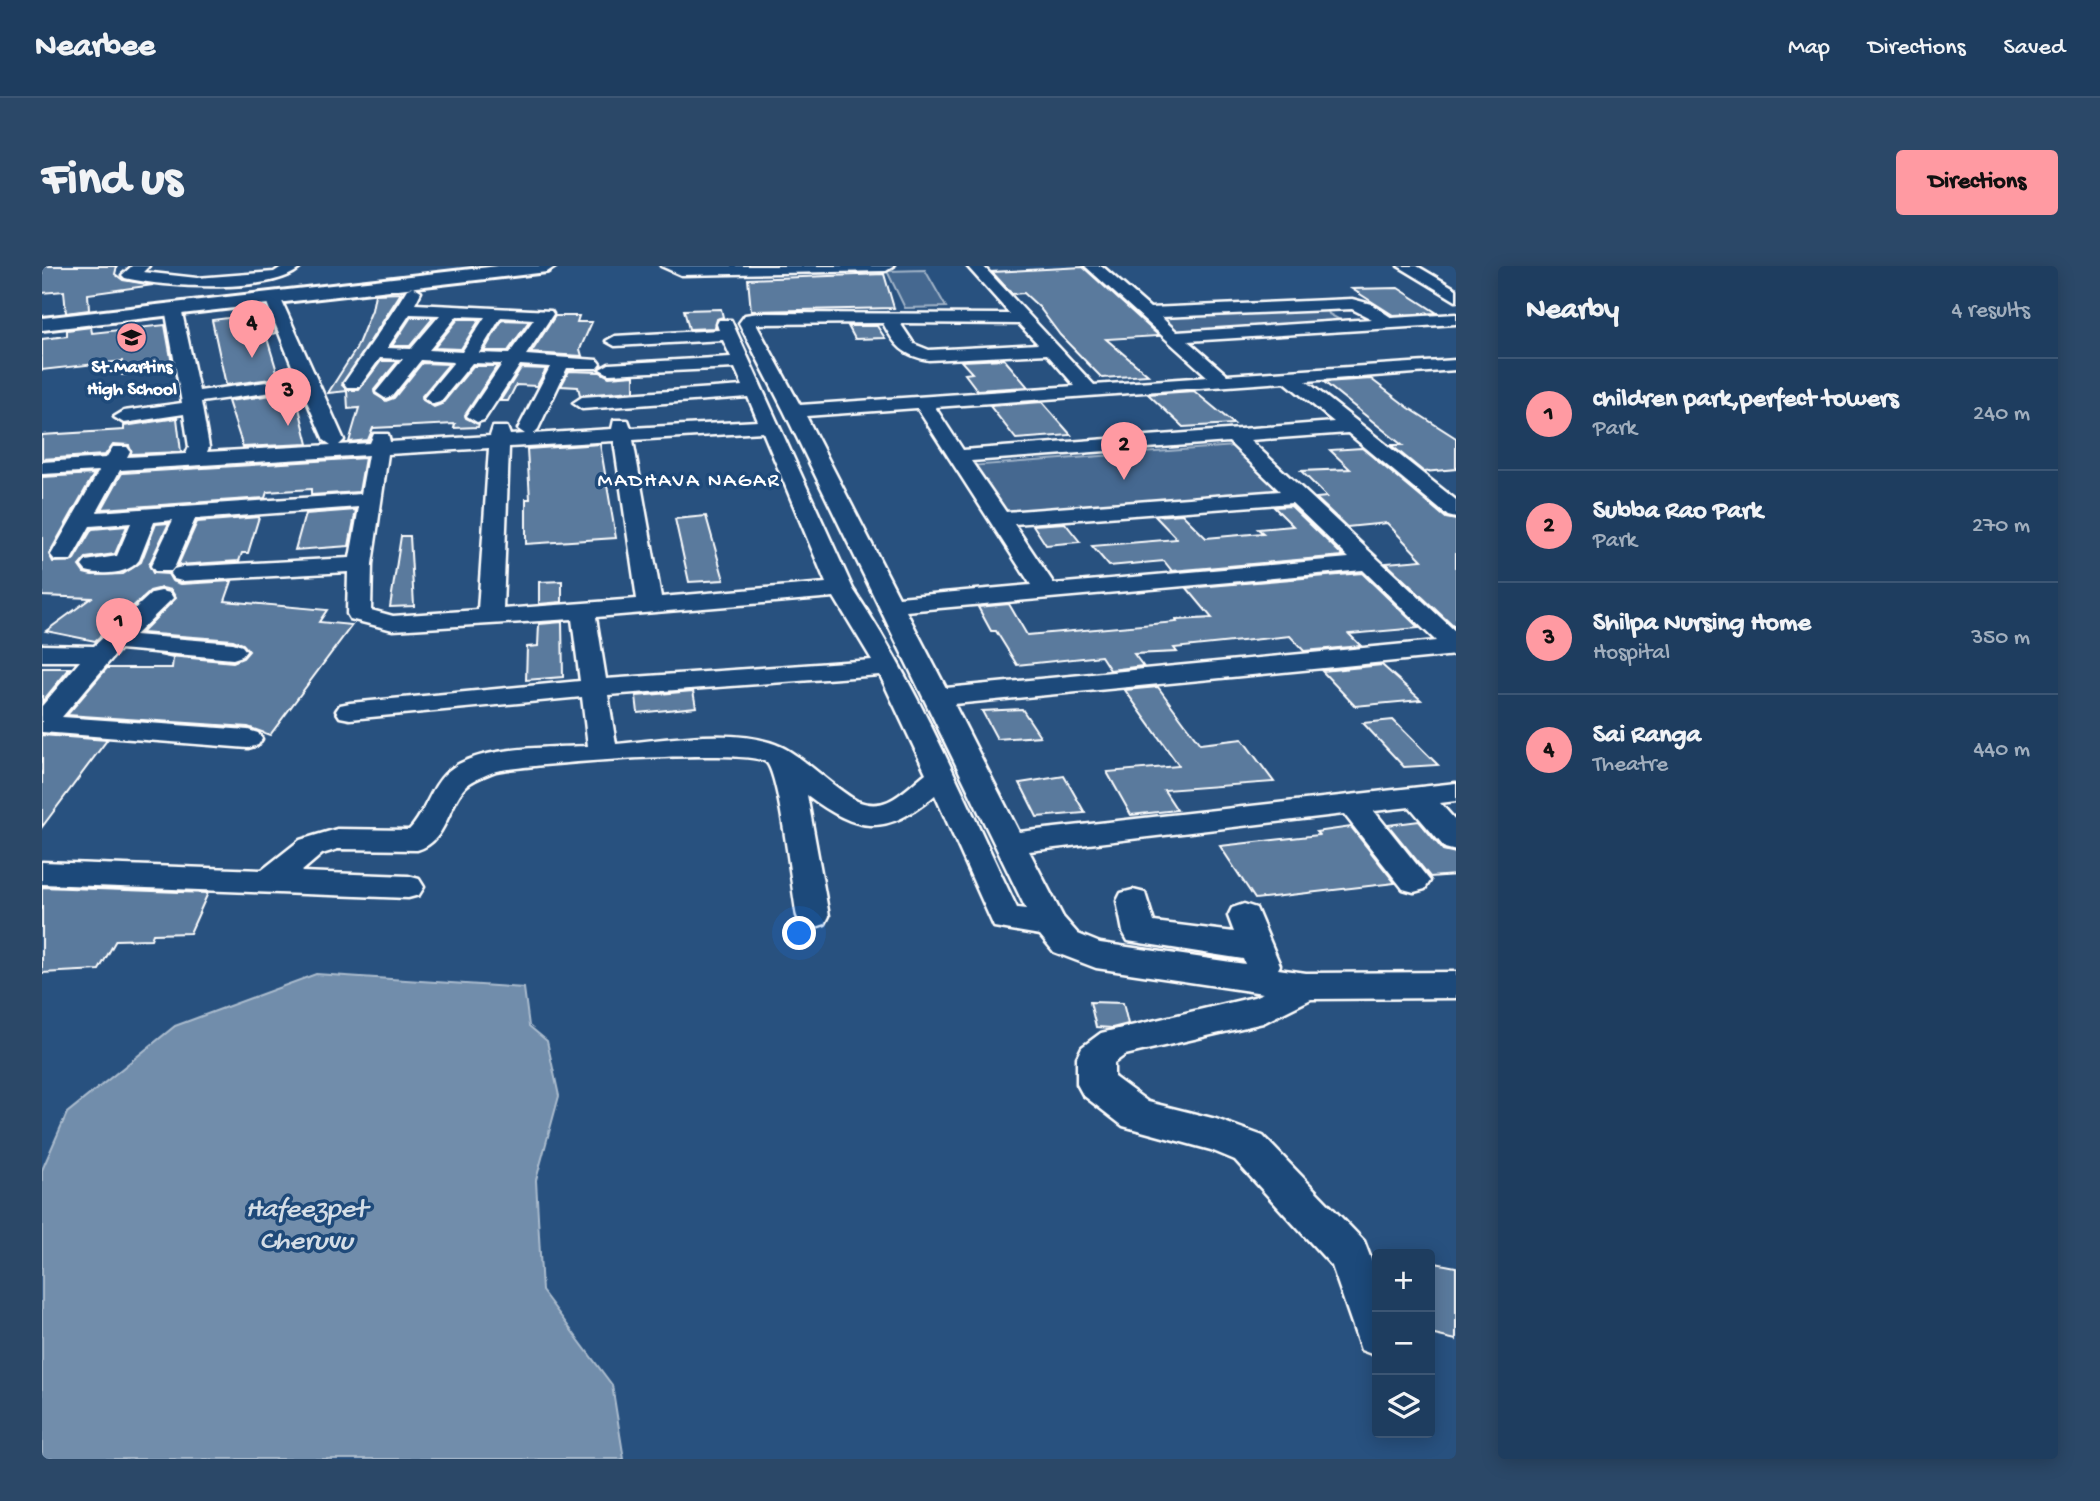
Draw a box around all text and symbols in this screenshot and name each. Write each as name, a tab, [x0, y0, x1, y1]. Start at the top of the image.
text: Nearbee	[35, 29, 155, 67]
text: Map	[1788, 34, 1830, 63]
text: Directions	[1868, 34, 1966, 63]
text: Saved	[2004, 34, 2065, 63]
button: Directions	[1896, 150, 2058, 215]
text: Find us	[42, 153, 182, 211]
text: Nearby	[1526, 294, 1619, 329]
text: 4 results	[1951, 298, 2030, 325]
pin: 4	[229, 300, 275, 358]
school or university icon: St.Martins High School	[115, 320, 149, 354]
place label: St.Martins High School	[87, 357, 177, 402]
pin: 3	[265, 368, 311, 426]
text: children park,perfect towers	[1593, 385, 1899, 416]
text: 1	[1544, 401, 1554, 428]
text: 240 m	[1973, 401, 2030, 428]
text: Park	[1593, 416, 1637, 443]
pin: 2	[1101, 422, 1147, 480]
district label: MADHAVA NAGAR	[598, 470, 780, 495]
text: Subba Rao Park	[1593, 497, 1763, 528]
text: 2	[1543, 513, 1555, 540]
text: 270 m	[1972, 513, 2030, 540]
text: Park	[1593, 528, 1637, 555]
pin: 1	[96, 598, 142, 656]
text: Shilpa Nursing Home	[1593, 609, 1811, 640]
text: 3	[1543, 625, 1555, 652]
text: 350 m	[1971, 625, 2030, 652]
text: Hospital	[1593, 640, 1670, 667]
text: Sai Ranga	[1593, 721, 1701, 752]
text: 4	[1544, 737, 1554, 764]
text: 440 m	[1973, 737, 2030, 764]
text: Theatre	[1593, 752, 1668, 779]
your location	[782, 916, 816, 950]
water label: Hafeezpet Cheruvu	[245, 1194, 371, 1259]
map controls	[1372, 1249, 1435, 1438]
button: +	[1372, 1249, 1435, 1312]
button: −	[1372, 1312, 1435, 1375]
button: layers	[1372, 1375, 1435, 1438]

